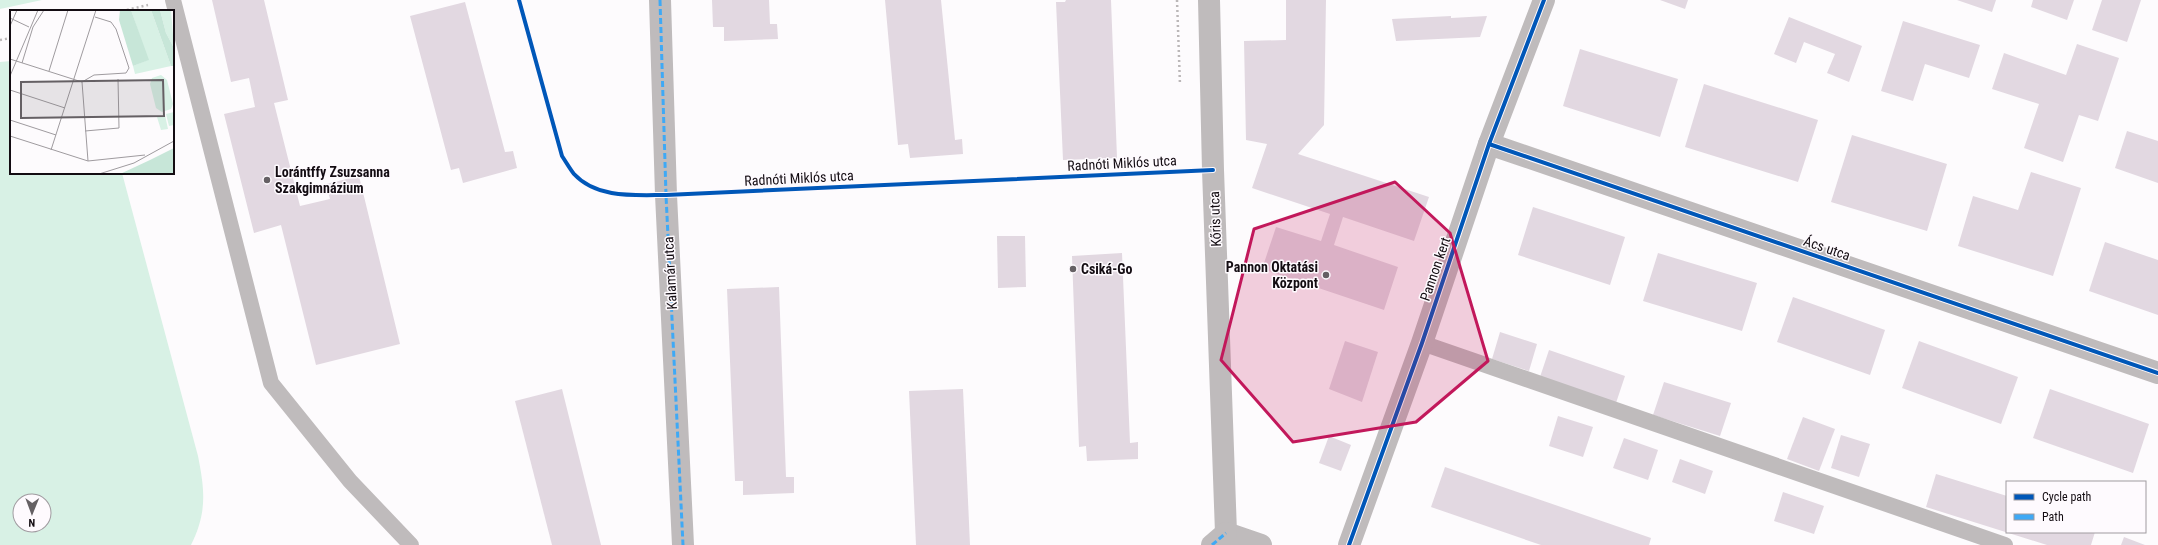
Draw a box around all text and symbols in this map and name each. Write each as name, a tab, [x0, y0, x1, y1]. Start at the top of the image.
inset map	[10, 10, 174, 174]
street label: Radnóti Miklós utca	[1067, 152, 1177, 174]
place label: Lorántffy Zsuzsanna Szakgimnázium	[275, 164, 390, 196]
street label: Radnóti Miklós utca	[744, 167, 854, 189]
marker: Lorántffy Zsuzsanna Szakgimnázium	[262, 175, 272, 185]
street label: Kőris utca	[1206, 191, 1224, 247]
street label: Ács utca	[1802, 232, 1853, 263]
street label: Pannon kert	[1417, 235, 1453, 303]
street label: Kalamár utca	[660, 236, 680, 310]
place label: Pannon Oktatási Központ	[1226, 259, 1318, 291]
place label: Csiká-Go	[1081, 261, 1132, 277]
marker: Csiká-Go	[1068, 264, 1078, 274]
marker: Pannon Oktatási Központ	[1321, 270, 1331, 280]
legend	[2006, 481, 2146, 533]
text: Cycle path	[2042, 490, 2092, 504]
north arrow	[12, 493, 52, 533]
text: Path	[2042, 510, 2064, 524]
text: N	[28, 516, 35, 529]

